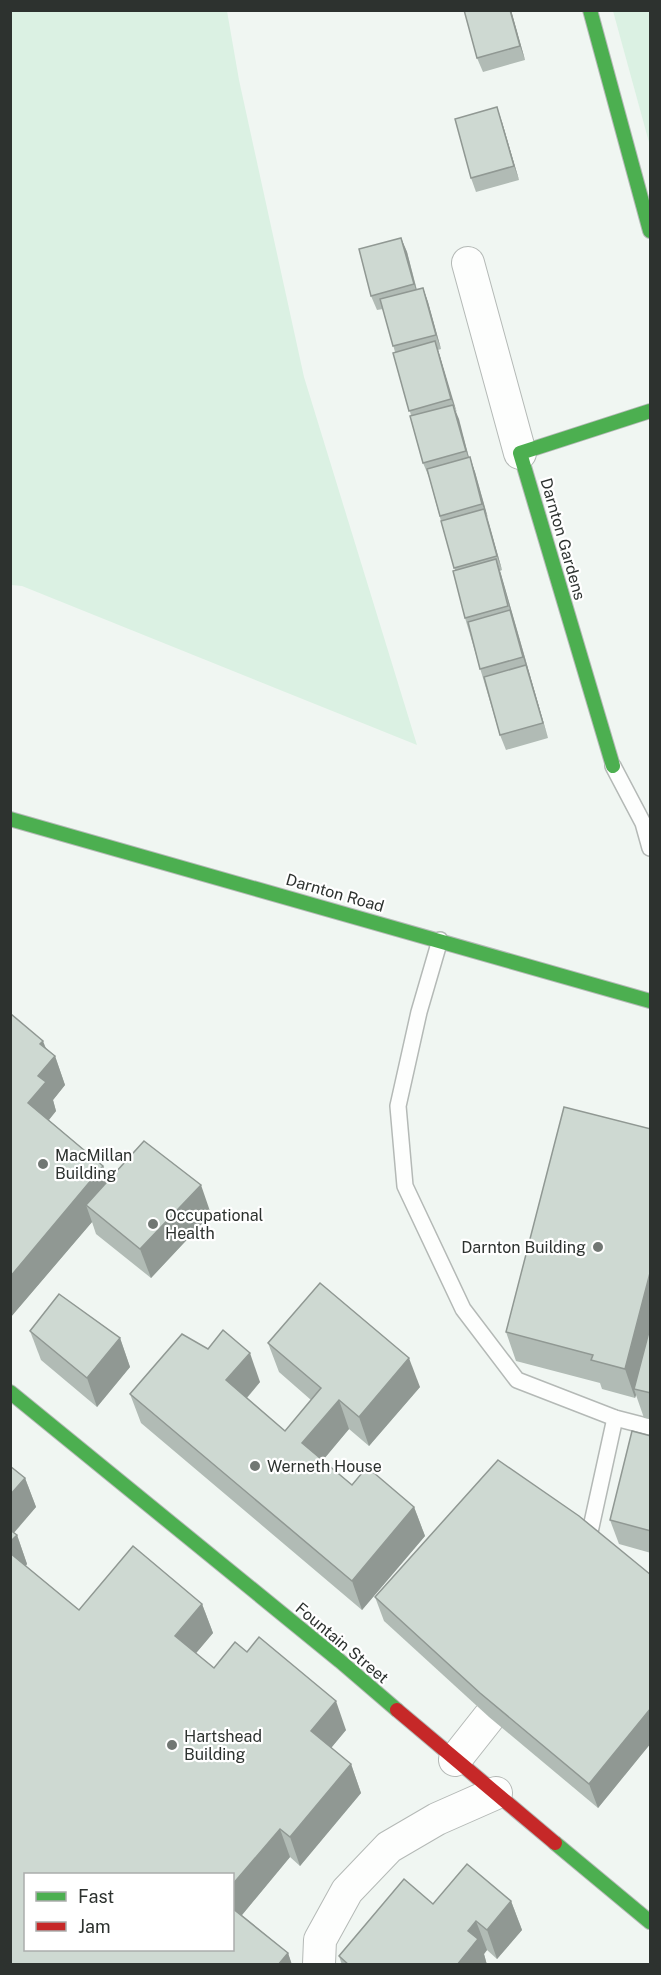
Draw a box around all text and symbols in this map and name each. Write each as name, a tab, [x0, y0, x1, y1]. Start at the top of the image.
street label: Darnton Gardens	[537, 476, 589, 602]
street label: Darnton Road	[284, 870, 386, 916]
place label: MacMillan Building	[55, 1146, 132, 1183]
marker: MacMillan Building	[36, 1157, 50, 1171]
place label: Occupational Health	[165, 1206, 264, 1243]
marker: Occupational Health	[146, 1217, 160, 1231]
place label: Darnton Building	[461, 1238, 586, 1257]
marker: Darnton Building	[591, 1240, 605, 1254]
place label: Werneth House	[267, 1457, 382, 1476]
marker: Werneth House	[248, 1459, 262, 1473]
street label: Fountain Street	[292, 1599, 392, 1687]
place label: Hartshead Building	[184, 1727, 262, 1764]
marker: Hartshead Building	[165, 1738, 179, 1752]
legend	[24, 1873, 234, 1951]
text: Fast	[78, 1886, 114, 1907]
text: Jam	[78, 1916, 111, 1937]

